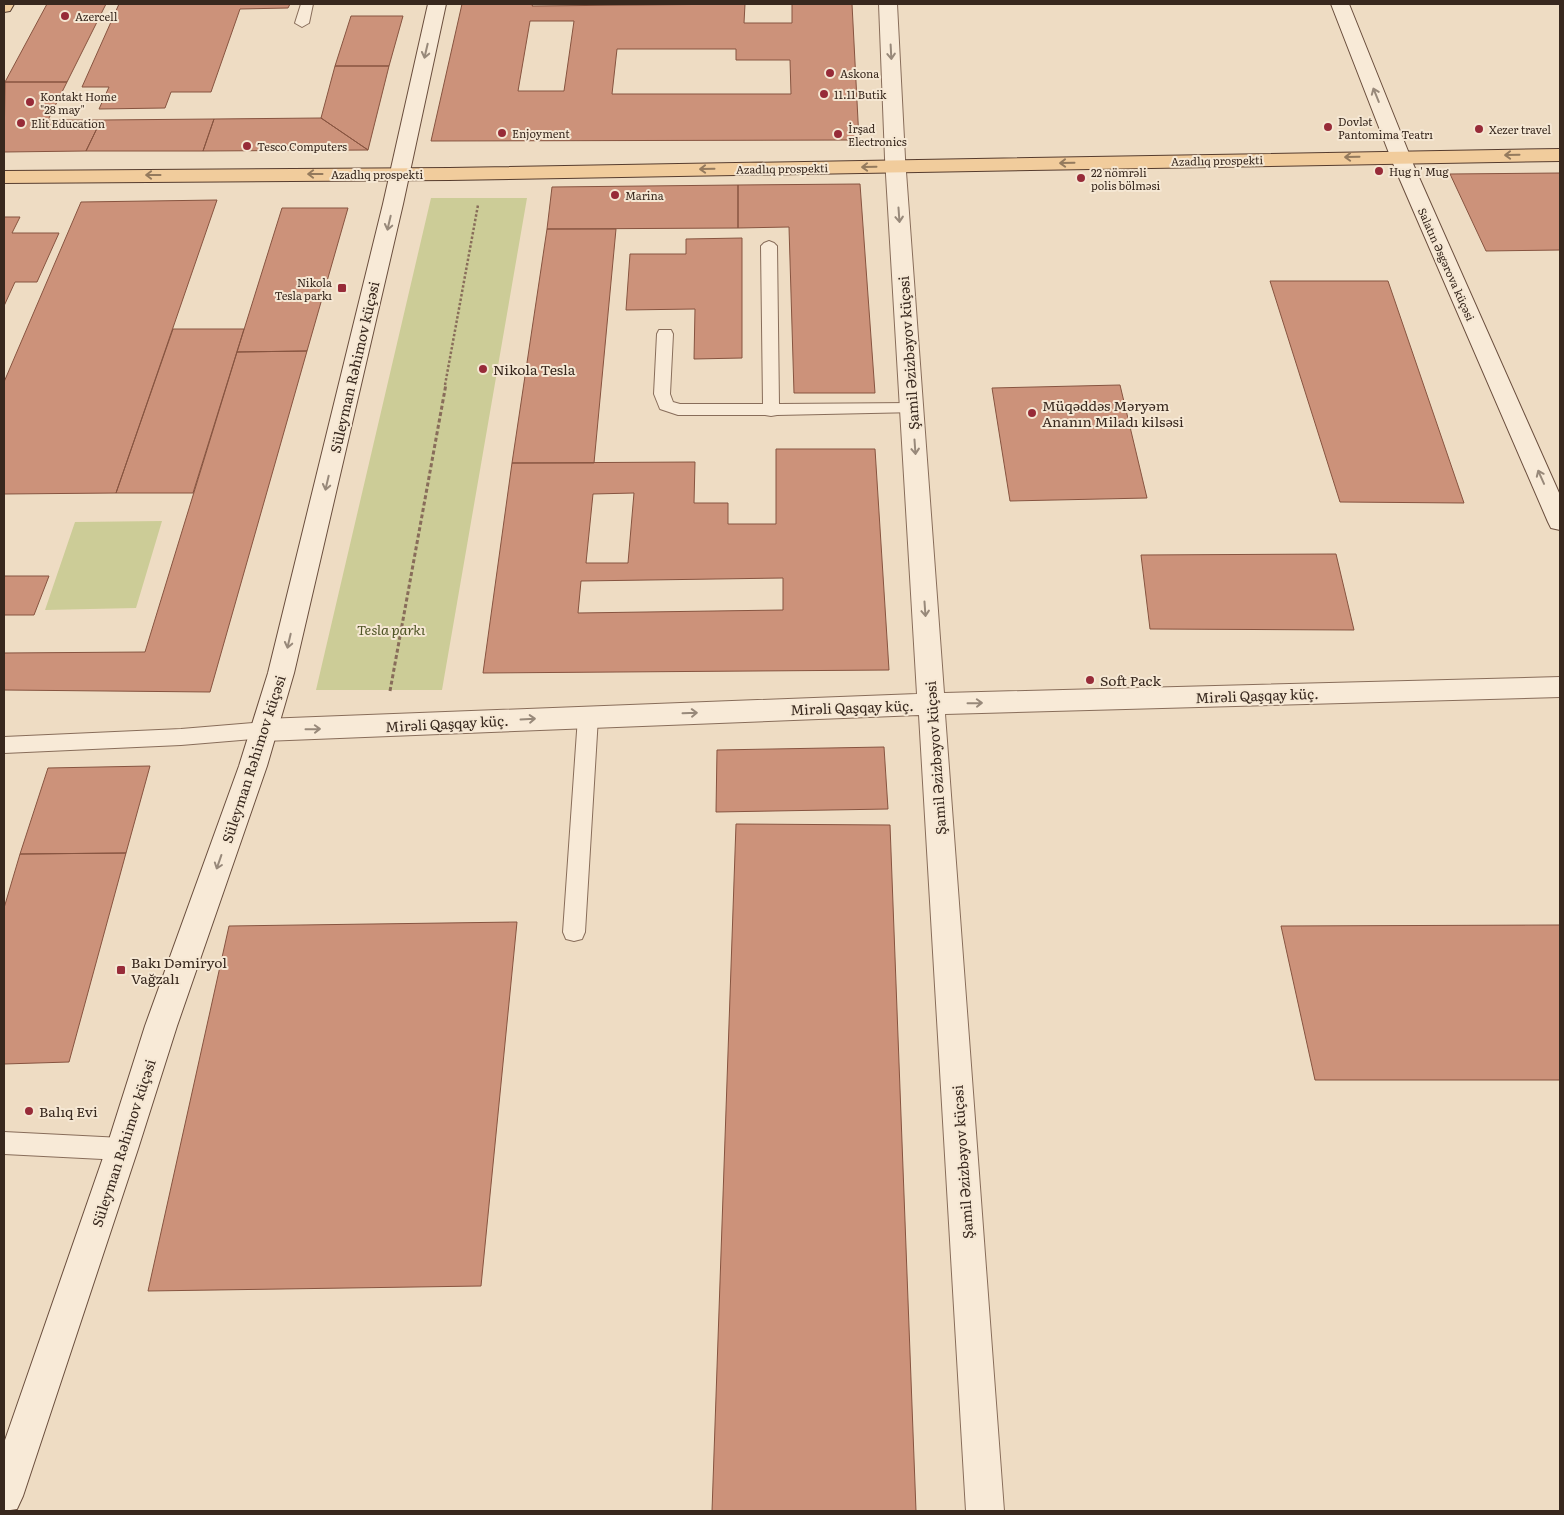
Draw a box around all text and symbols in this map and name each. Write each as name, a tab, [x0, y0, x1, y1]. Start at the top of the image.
place label: Azercell	[75, 8, 118, 24]
marker: Azercell	[59, 10, 71, 22]
one-way arrow	[421, 43, 431, 59]
one-way arrow	[886, 44, 895, 60]
place label: Askona	[840, 65, 879, 81]
marker: Askona	[824, 67, 836, 79]
place label: 11.11 Butik	[834, 86, 887, 102]
one-way arrow	[1371, 87, 1380, 103]
place label: Kontakt Home "28 may"	[40, 88, 117, 117]
marker: 11.11 Butik	[818, 88, 830, 100]
marker: Kontakt Home "28 may"	[24, 96, 36, 108]
place label: Dovlət Pantomima Teatrı	[1338, 113, 1433, 142]
place label: Elit Education	[31, 115, 105, 131]
marker: Elit Education	[15, 117, 27, 129]
place label: İrşad Electronics	[848, 120, 907, 149]
marker: Dovlət Pantomima Teatrı	[1322, 121, 1334, 133]
place label: Xezer travel	[1489, 121, 1551, 137]
marker: Xezer travel	[1473, 123, 1485, 135]
place label: Enjoyment	[512, 125, 570, 141]
marker: Enjoyment	[496, 127, 508, 139]
marker: İrşad Electronics	[832, 128, 844, 140]
place label: Tesco Computers	[257, 138, 347, 154]
marker: Tesco Computers	[241, 140, 253, 152]
one-way arrow	[1504, 150, 1520, 160]
street label: Azadlıq prospekti	[1171, 151, 1264, 169]
one-way arrow	[1344, 152, 1360, 162]
one-way arrow	[1059, 158, 1075, 168]
street label: Azadlıq prospekti	[736, 159, 829, 177]
one-way arrow	[861, 162, 878, 172]
place label: Hug n' Mug	[1389, 163, 1449, 179]
one-way arrow	[699, 164, 715, 174]
place label: 22 nömrəli polis bölməsi	[1091, 164, 1160, 193]
marker: Hug n' Mug	[1373, 165, 1385, 177]
street label: Azadlıq prospekti	[331, 166, 423, 182]
one-way arrow	[308, 169, 324, 179]
one-way arrow	[145, 170, 162, 180]
marker: 22 nömrəli polis bölməsi	[1075, 172, 1087, 184]
place label: Marina	[625, 187, 664, 203]
marker: Marina	[609, 189, 621, 201]
street label: Salatın Əsgərova küçəsi	[1415, 205, 1479, 323]
one-way arrow	[895, 206, 904, 222]
one-way arrow	[384, 214, 393, 230]
place label: Nikola Tesla parkı	[274, 274, 332, 303]
street label: Şamil Əzizbəyov küçəsi	[893, 275, 923, 431]
street label: Süleyman Rəhimov küçəsi	[325, 279, 384, 455]
marker: Nikola Tesla parkı	[336, 282, 348, 294]
place label: Nikola Tesla	[493, 359, 576, 379]
marker: Nikola Tesla	[477, 363, 489, 375]
place label: Müqəddəs Məryəm Ananın Miladı kilsəsi	[1042, 395, 1184, 431]
marker: Müqəddəs Məryəm Ananın Miladı kilsəsi	[1026, 407, 1038, 419]
one-way arrow	[910, 438, 919, 454]
one-way arrow	[1535, 470, 1545, 485]
one-way arrow	[322, 474, 331, 490]
one-way arrow	[921, 601, 930, 617]
park label: Tesla parkı	[357, 619, 426, 639]
one-way arrow	[284, 632, 293, 648]
place label: Soft Pack	[1100, 670, 1161, 690]
street label: Süleyman Rəhimov küçəsi	[216, 672, 290, 846]
marker: Soft Pack	[1084, 674, 1096, 686]
street label: Şamil Əzizbəyov küçəsi	[920, 680, 950, 836]
street label: Mirəli Qaşqay küç.	[1195, 683, 1319, 707]
street label: Mirəli Qaşqay küç.	[790, 695, 914, 719]
one-way arrow	[966, 698, 983, 708]
one-way arrow	[682, 708, 698, 717]
street label: Mirəli Qaşqay küç.	[385, 710, 509, 736]
one-way arrow	[519, 715, 535, 724]
one-way arrow	[304, 724, 321, 734]
one-way arrow	[214, 854, 223, 870]
place label: Bakı Dəmiryol Vağzalı	[131, 952, 227, 988]
marker: Bakı Dəmiryol Vağzalı	[115, 964, 127, 976]
street label: Süleyman Rəhimov küçəsi	[86, 1056, 160, 1230]
street label: Şamil Əzizbəyov küçəsi	[947, 1084, 977, 1240]
place label: Balıq Evi	[39, 1101, 98, 1121]
marker: Balıq Evi	[23, 1105, 35, 1117]

